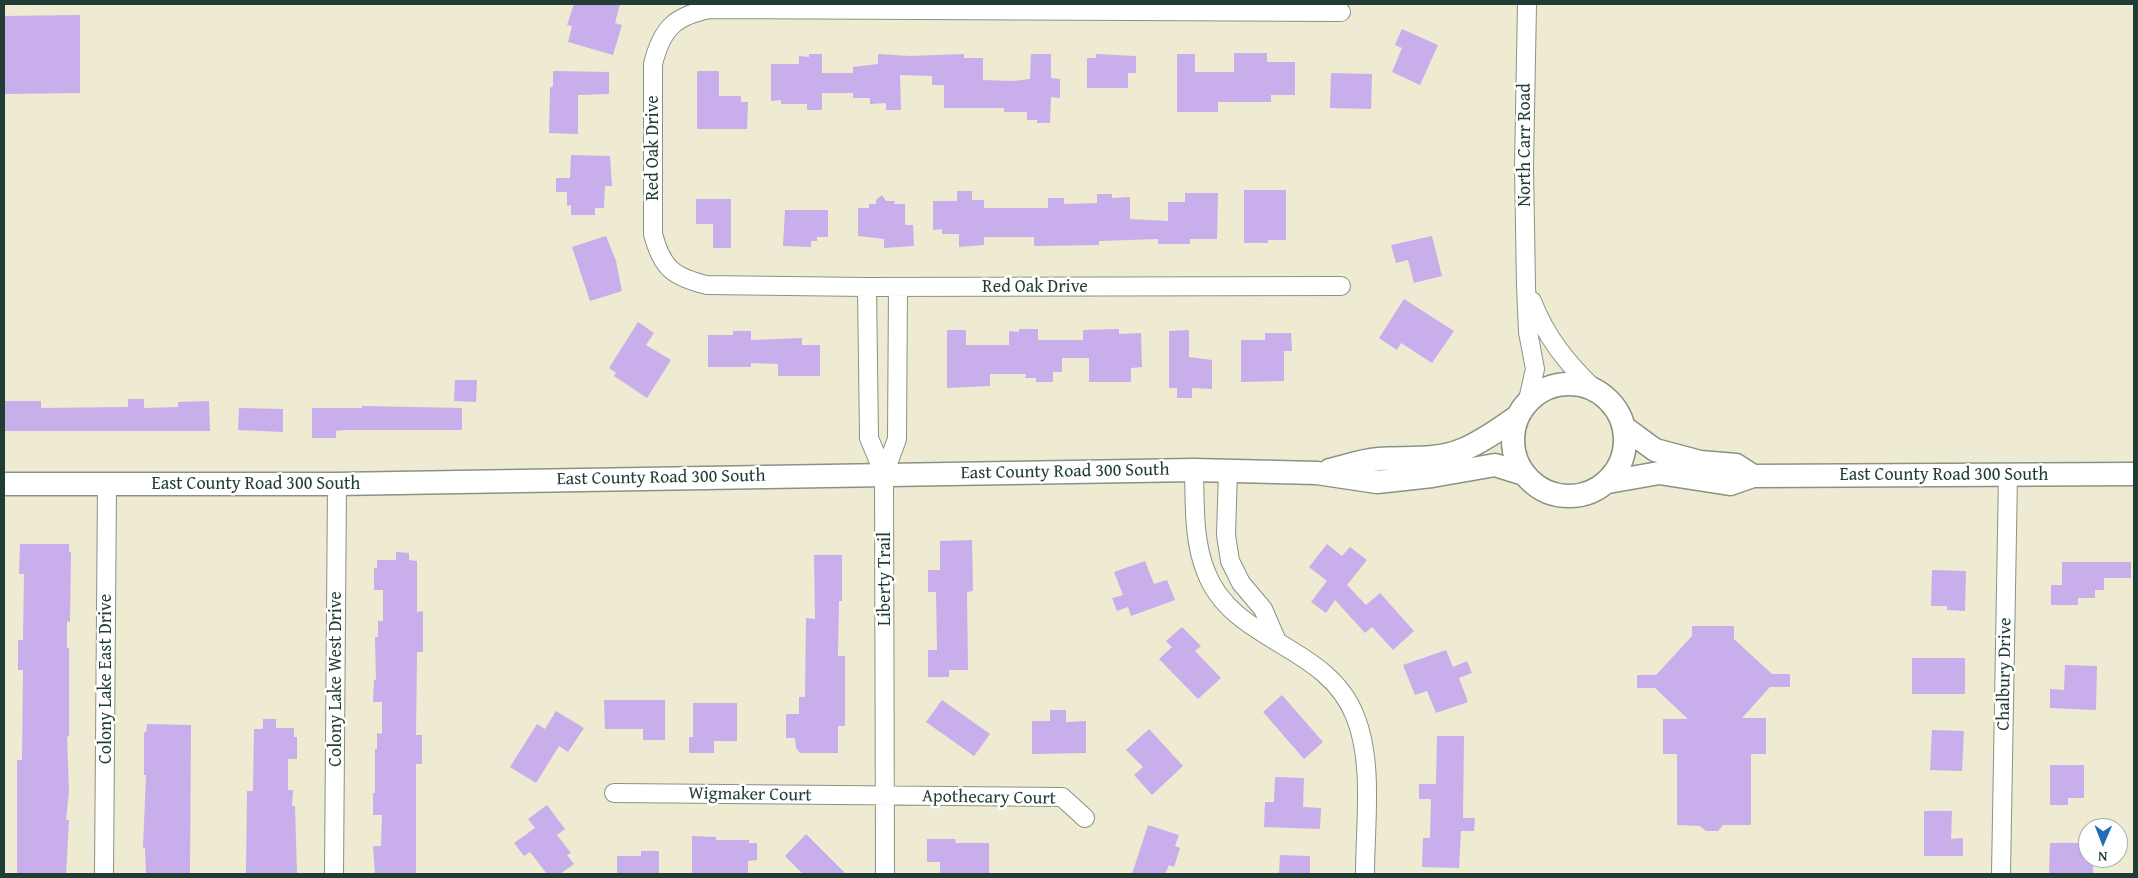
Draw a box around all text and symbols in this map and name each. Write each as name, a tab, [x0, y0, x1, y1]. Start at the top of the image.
street label: North Carr Road	[1514, 83, 1536, 207]
street label: Red Oak Drive	[642, 95, 664, 201]
street label: Red Oak Drive	[982, 276, 1088, 298]
street label: East County Road 300 South	[960, 459, 1170, 485]
street label: East County Road 300 South	[1840, 464, 2048, 486]
street label: East County Road 300 South	[556, 465, 766, 491]
street label: East County Road 300 South	[152, 473, 360, 495]
street label: Liberty Trail	[874, 532, 896, 626]
street label: Colony Lake West Drive	[325, 591, 347, 767]
street label: Colony Lake East Drive	[95, 594, 117, 764]
street label: Chalbury Drive	[1993, 617, 2017, 731]
street label: Wigmaker Court	[688, 783, 812, 807]
street label: Apothecary Court	[922, 786, 1056, 810]
north arrow	[2078, 818, 2128, 868]
text: N	[2098, 847, 2108, 867]

